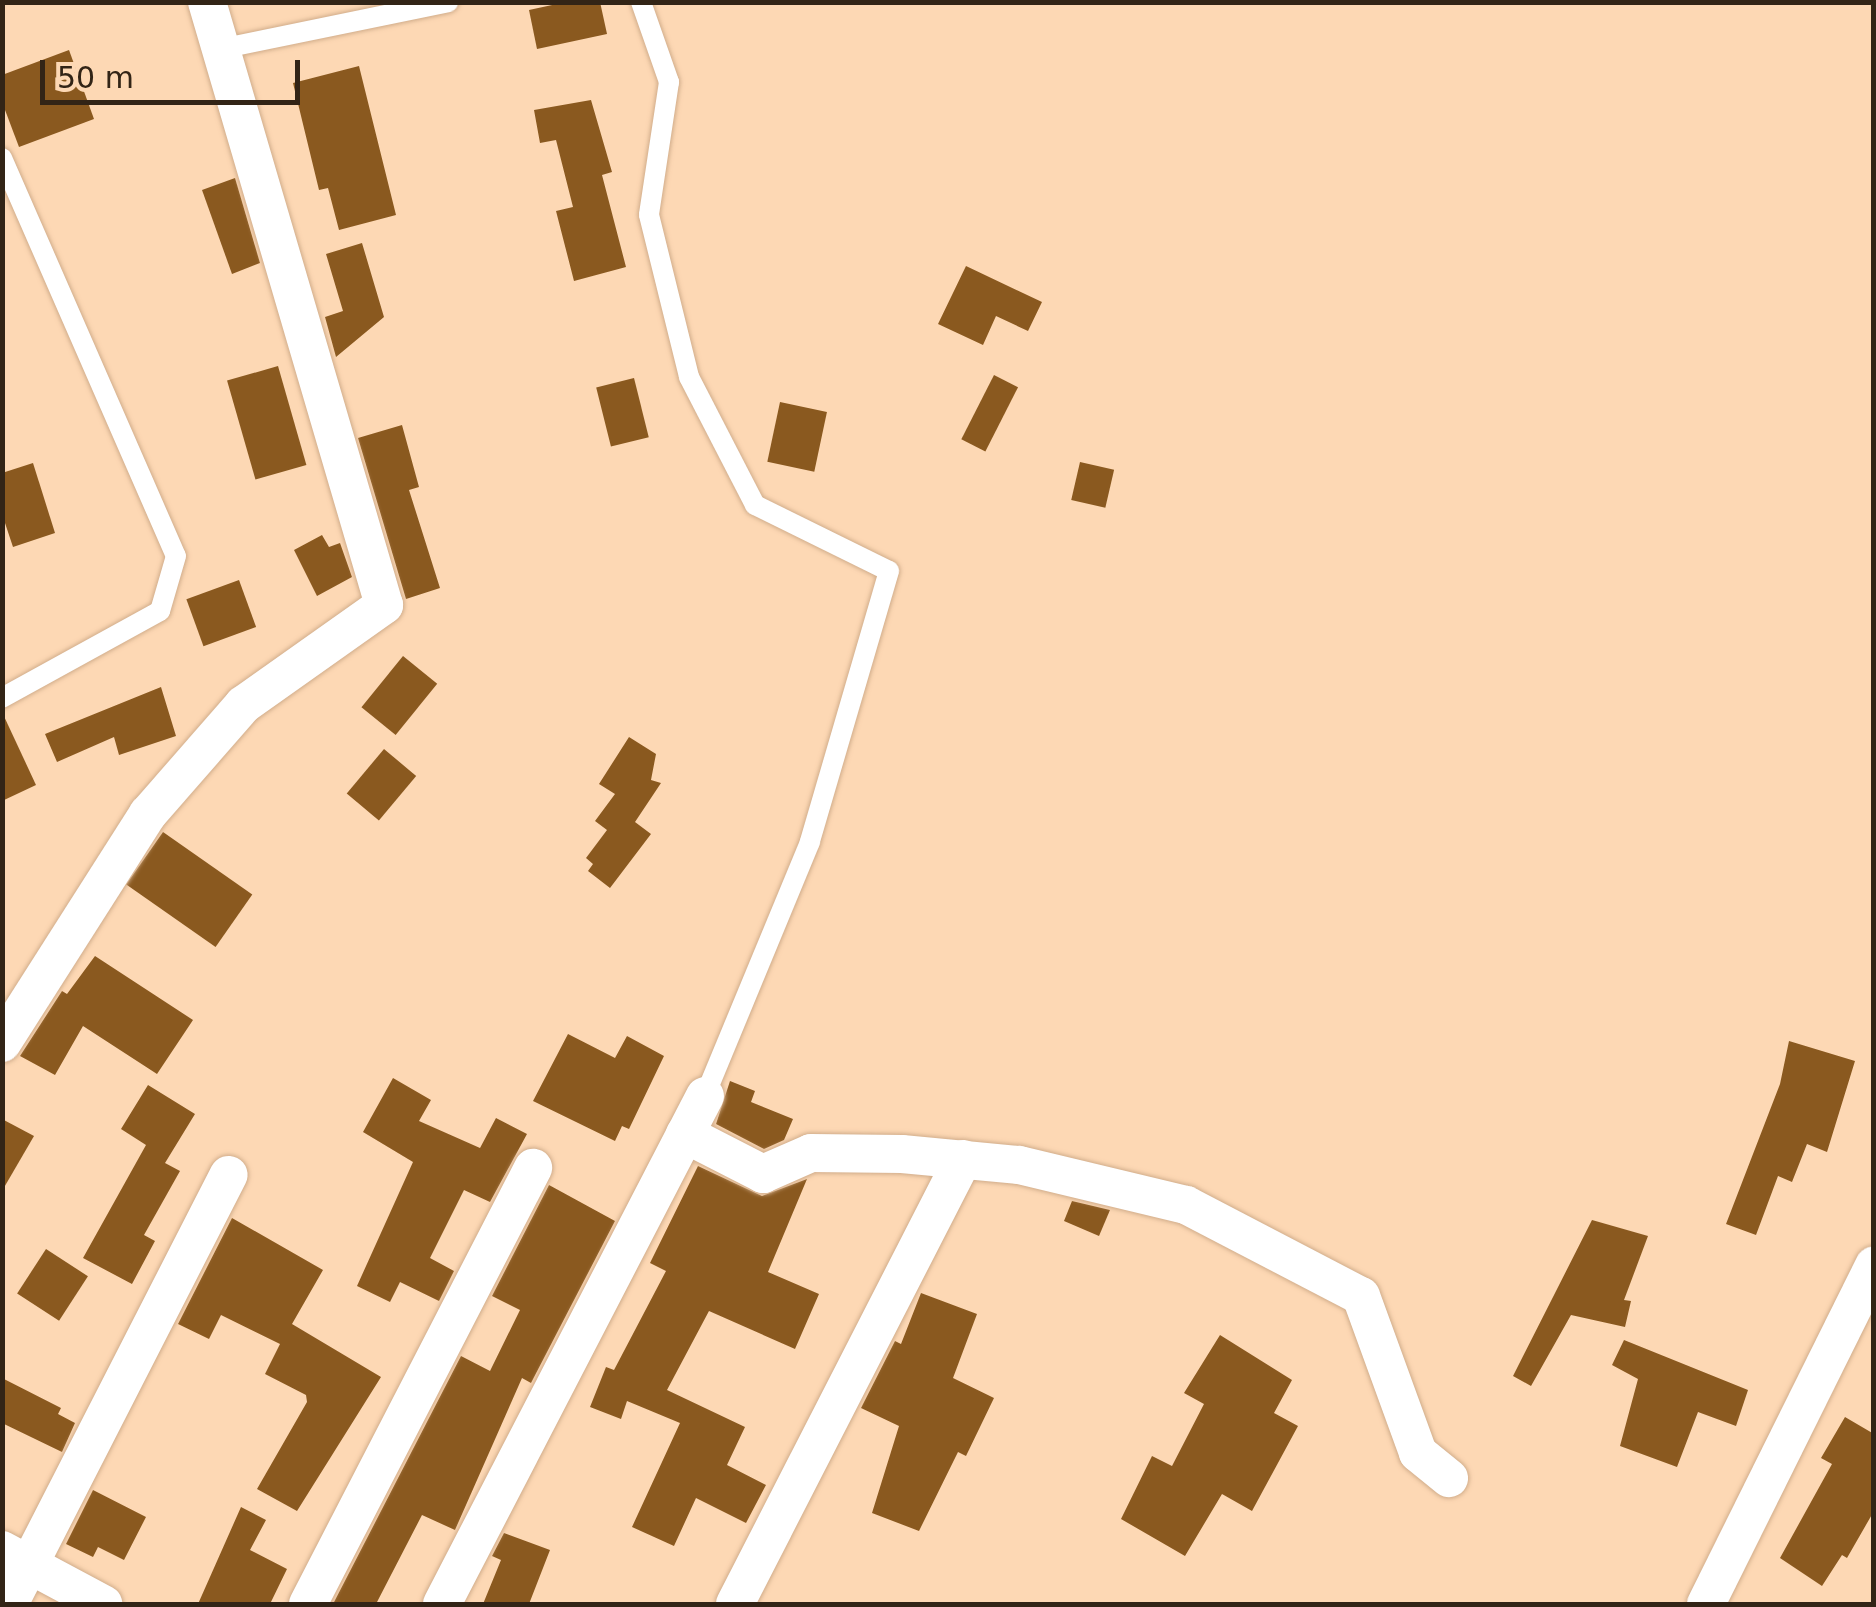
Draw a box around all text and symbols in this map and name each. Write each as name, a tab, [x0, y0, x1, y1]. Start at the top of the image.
scale bar	[45, 40, 305, 102]
text: 50 m	[57, 60, 134, 95]

